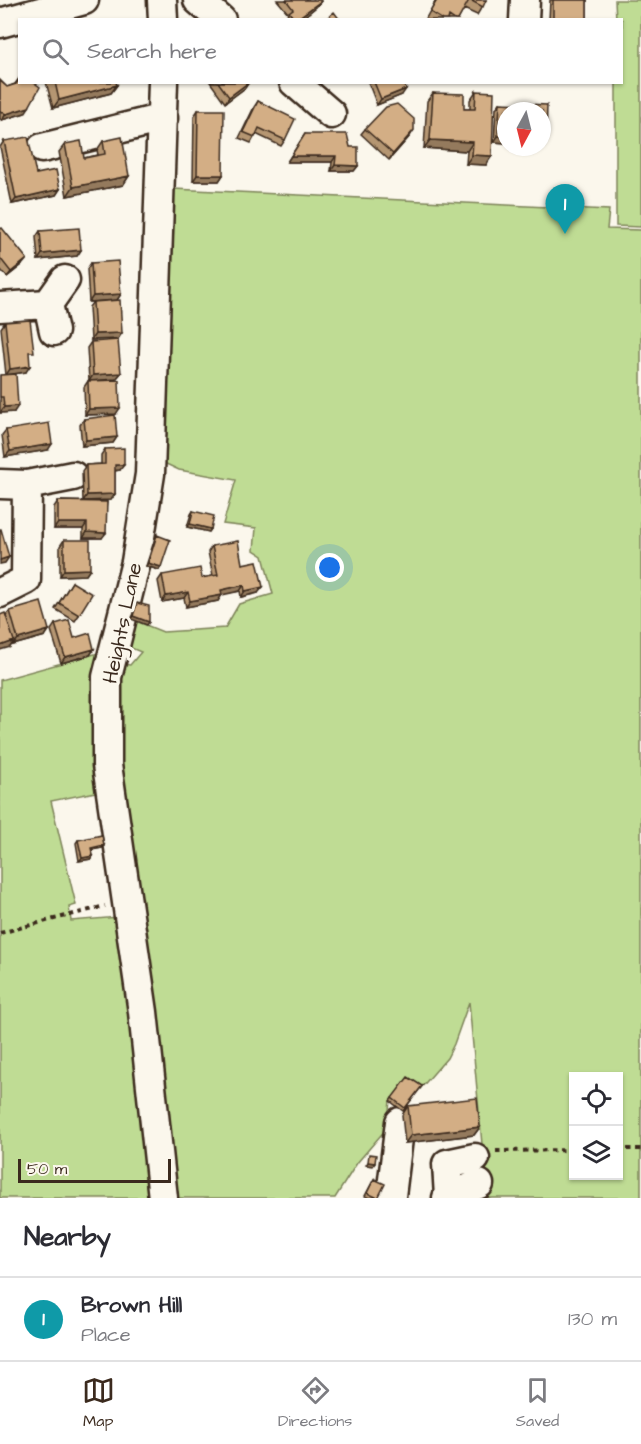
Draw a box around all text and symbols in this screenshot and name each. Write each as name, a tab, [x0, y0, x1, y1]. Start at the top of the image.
search box	[18, 18, 623, 84]
icon: search	[39, 35, 72, 68]
text: Search here	[87, 36, 217, 67]
north arrow	[497, 102, 551, 156]
pin: 1	[546, 184, 584, 234]
your location	[315, 553, 344, 582]
street label: Heights Lane	[96, 560, 151, 687]
map controls	[569, 1072, 623, 1180]
button: locate	[569, 1072, 623, 1126]
button: layers	[569, 1126, 623, 1180]
scale bar	[18, 1156, 171, 1184]
text: 50 m	[27, 1158, 67, 1180]
text: Nearby	[24, 1219, 111, 1255]
text: Brown Hill	[81, 1290, 182, 1321]
text: 1	[42, 1305, 45, 1333]
text: 130 m	[568, 1305, 617, 1333]
text: Place	[81, 1321, 131, 1349]
tab: Map	[82, 1374, 115, 1432]
tab: Directions	[278, 1374, 352, 1432]
tab: Saved	[516, 1374, 559, 1432]

